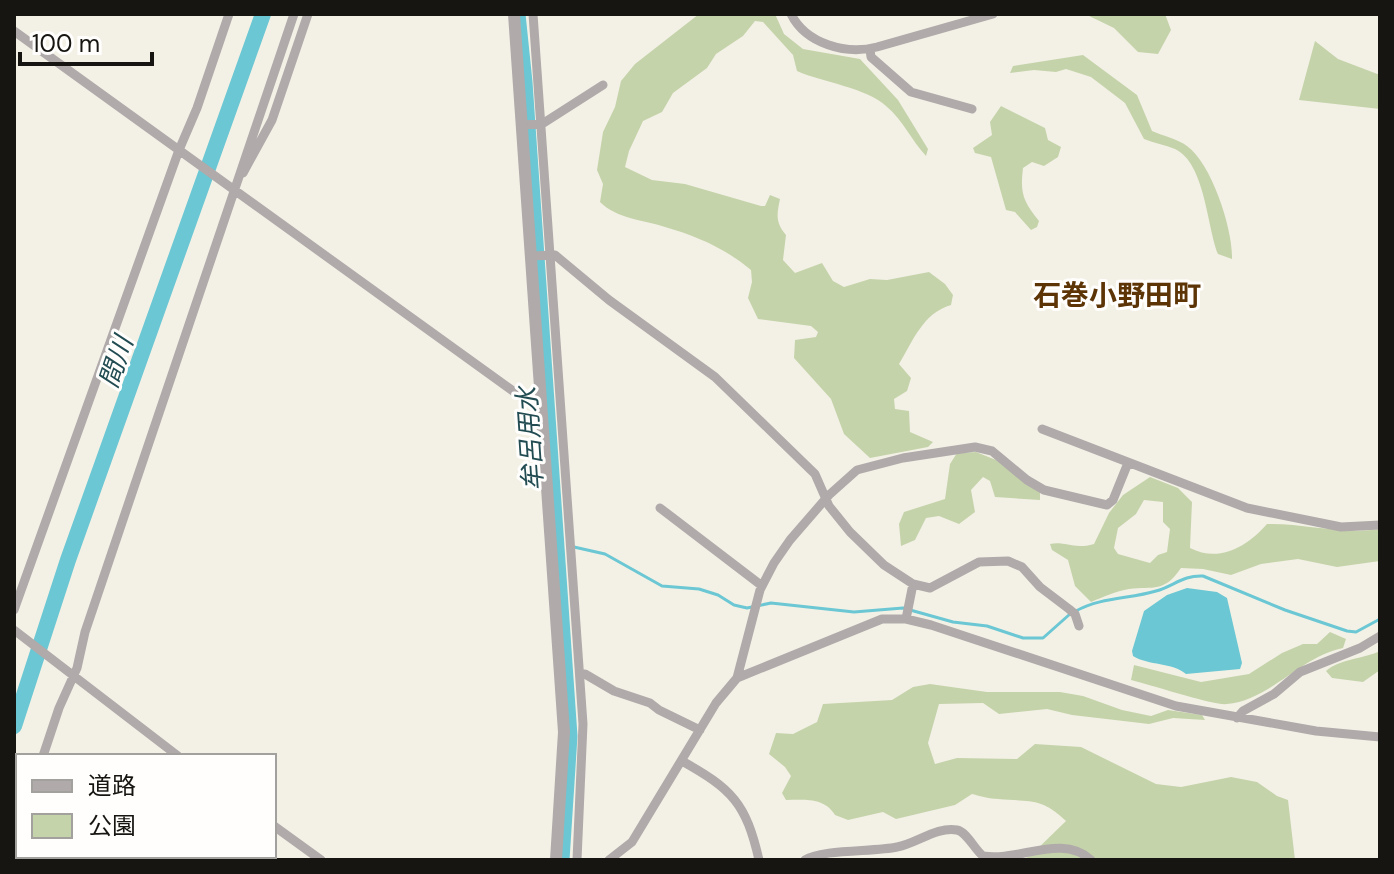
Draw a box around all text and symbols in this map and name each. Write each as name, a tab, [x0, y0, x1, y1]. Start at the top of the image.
scale bar	[20, 16, 152, 66]
text: 100 m	[32, 28, 100, 59]
district label: 石巻小野田町	[1033, 277, 1201, 314]
water label: 間川	[91, 329, 142, 392]
water label: 牟呂用水	[509, 383, 551, 492]
legend	[16, 754, 276, 858]
text: 道路	[88, 770, 136, 801]
text: 公園	[88, 810, 136, 841]

